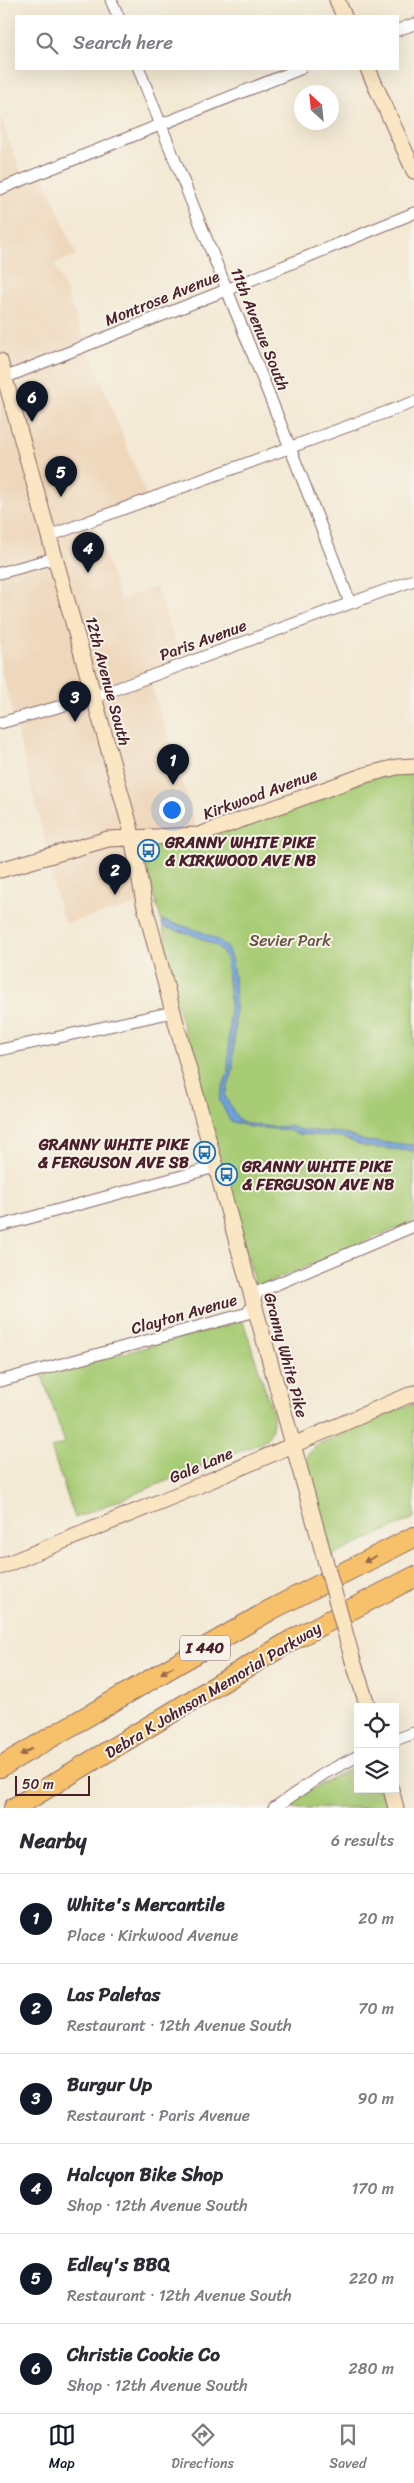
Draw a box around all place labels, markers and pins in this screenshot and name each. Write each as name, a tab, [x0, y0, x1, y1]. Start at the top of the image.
pin: 6	[16, 381, 48, 422]
pin: 5	[45, 456, 77, 497]
pin: 4	[72, 532, 104, 573]
pin: 3	[59, 681, 91, 722]
pin: 1	[157, 744, 189, 785]
place label: GRANNY WHITE PIKE & KIRKWOOD AVE NB	[164, 828, 317, 875]
bus stop icon: GRANNY WHITE PIKE & KIRKWOOD AVE NB	[137, 839, 161, 863]
pin: 2	[99, 854, 131, 895]
place label: GRANNY WHITE PIKE & FERGUSON AVE SB	[38, 1130, 190, 1177]
bus stop icon: GRANNY WHITE PIKE & FERGUSON AVE SB	[193, 1141, 217, 1165]
place label: GRANNY WHITE PIKE & FERGUSON AVE NB	[241, 1152, 395, 1199]
bus stop icon: GRANNY WHITE PIKE & FERGUSON AVE NB	[214, 1163, 238, 1187]

